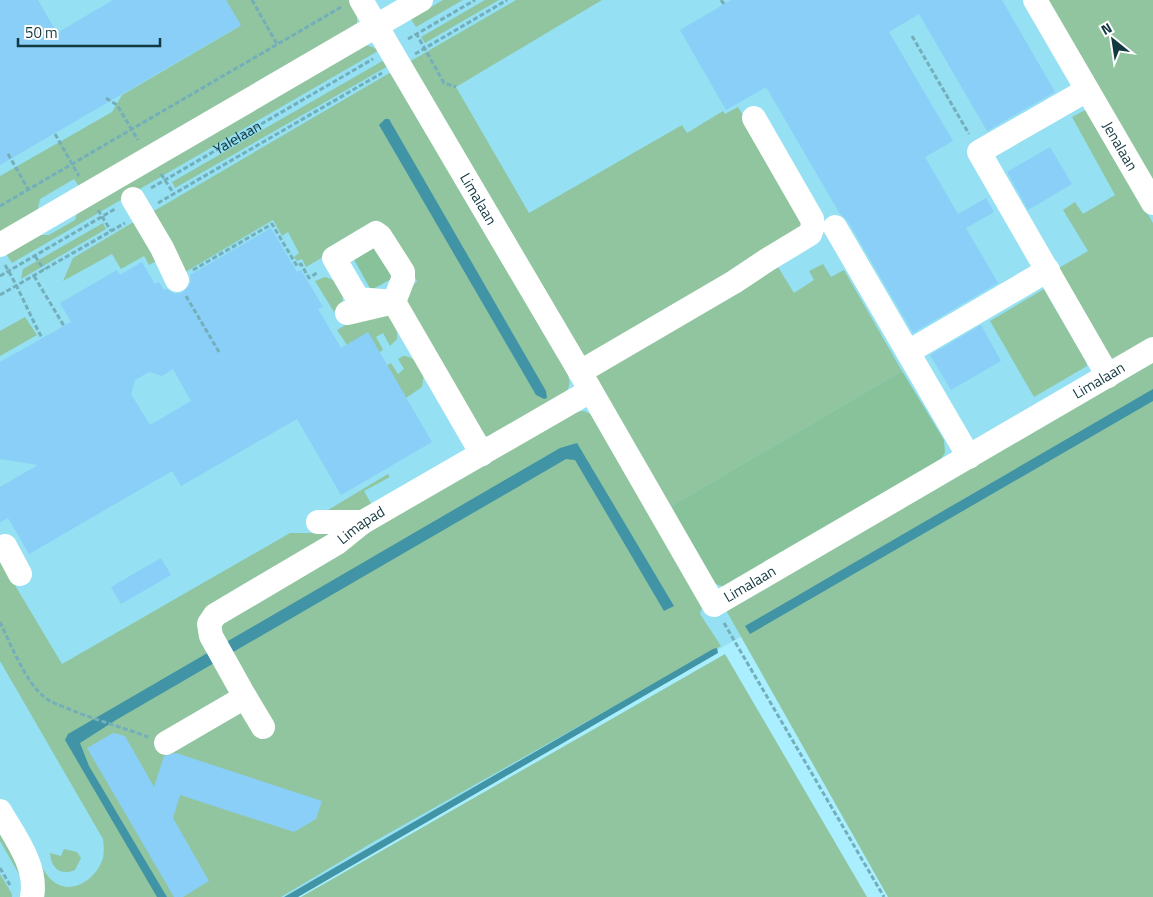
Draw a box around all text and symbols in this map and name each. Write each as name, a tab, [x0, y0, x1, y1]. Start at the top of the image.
scale bar	[18, 15, 160, 47]
north arrow	[1088, 15, 1138, 65]
text: N	[1097, 17, 1116, 40]
text: 50 m	[25, 21, 58, 44]
street label: Yalelaan	[209, 114, 266, 160]
street label: Jenalaan	[1097, 117, 1144, 175]
street label: Limalaan	[454, 168, 503, 229]
street label: Limalaan	[1068, 356, 1129, 404]
street label: Limapad	[332, 500, 389, 550]
street label: Limalaan	[719, 559, 780, 608]

